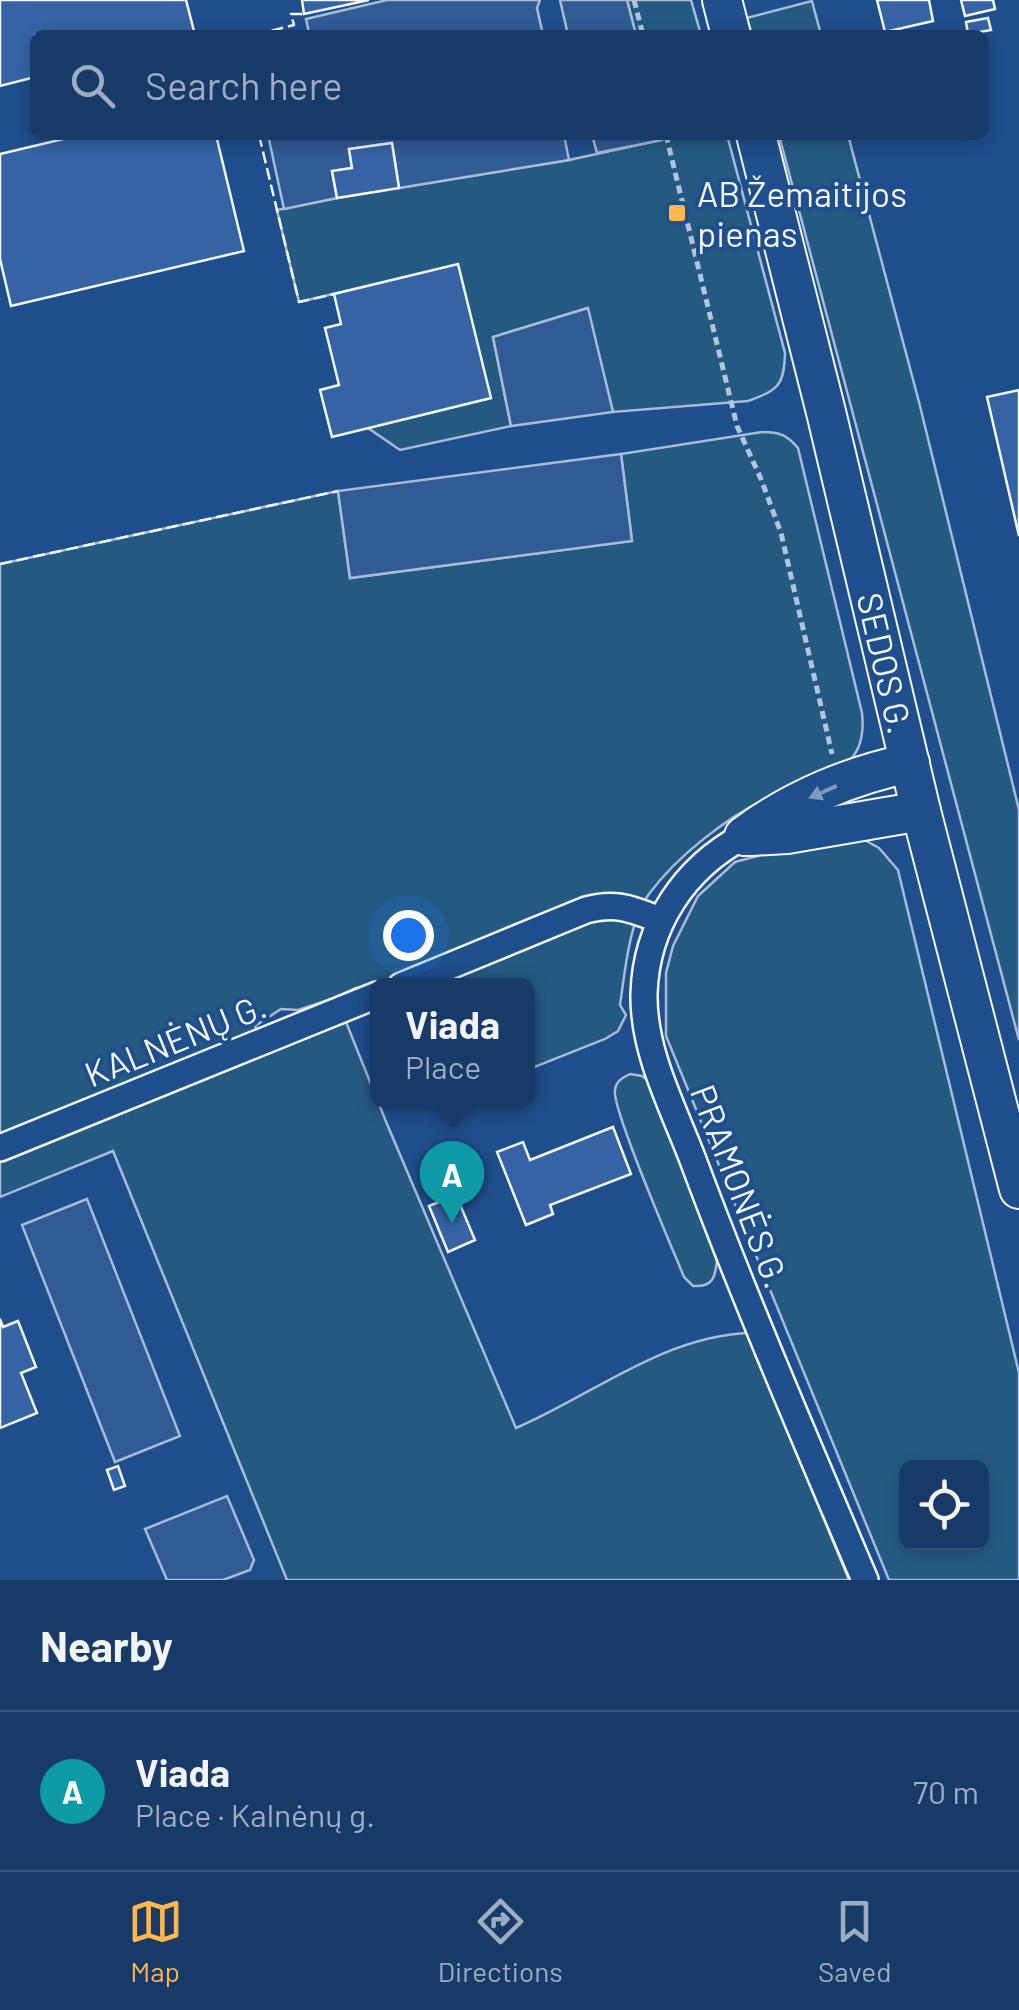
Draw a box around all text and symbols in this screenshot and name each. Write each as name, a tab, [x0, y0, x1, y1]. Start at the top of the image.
search box	[30, 30, 989, 140]
icon: search	[65, 58, 120, 113]
text: Search here	[145, 62, 343, 108]
place label: AB Žemaitijos pienas	[697, 172, 907, 254]
marker: AB Žemaitijos pienas	[666, 202, 688, 224]
street label: SEDOS G.	[849, 588, 923, 738]
one-way arrow	[808, 784, 838, 800]
your location	[383, 910, 434, 961]
popup	[370, 978, 535, 1108]
street label: KALNĖNŲ G.	[78, 984, 272, 1094]
text: Viada	[405, 1001, 500, 1047]
text: Place	[405, 1047, 481, 1085]
street label: PRAMONĖS G.	[683, 1078, 799, 1294]
pin: A	[420, 1140, 484, 1223]
map controls	[899, 1460, 989, 1550]
button: locate	[899, 1460, 989, 1550]
text: Nearby	[40, 1620, 173, 1670]
text: Viada	[135, 1749, 230, 1795]
text: A	[62, 1772, 83, 1810]
text: 70 m	[913, 1772, 979, 1810]
text: Place · Kalnėnų g.	[135, 1795, 375, 1833]
tab: Map	[128, 1894, 183, 1988]
tab: Directions	[438, 1894, 563, 1988]
tab: Saved	[818, 1894, 891, 1988]

